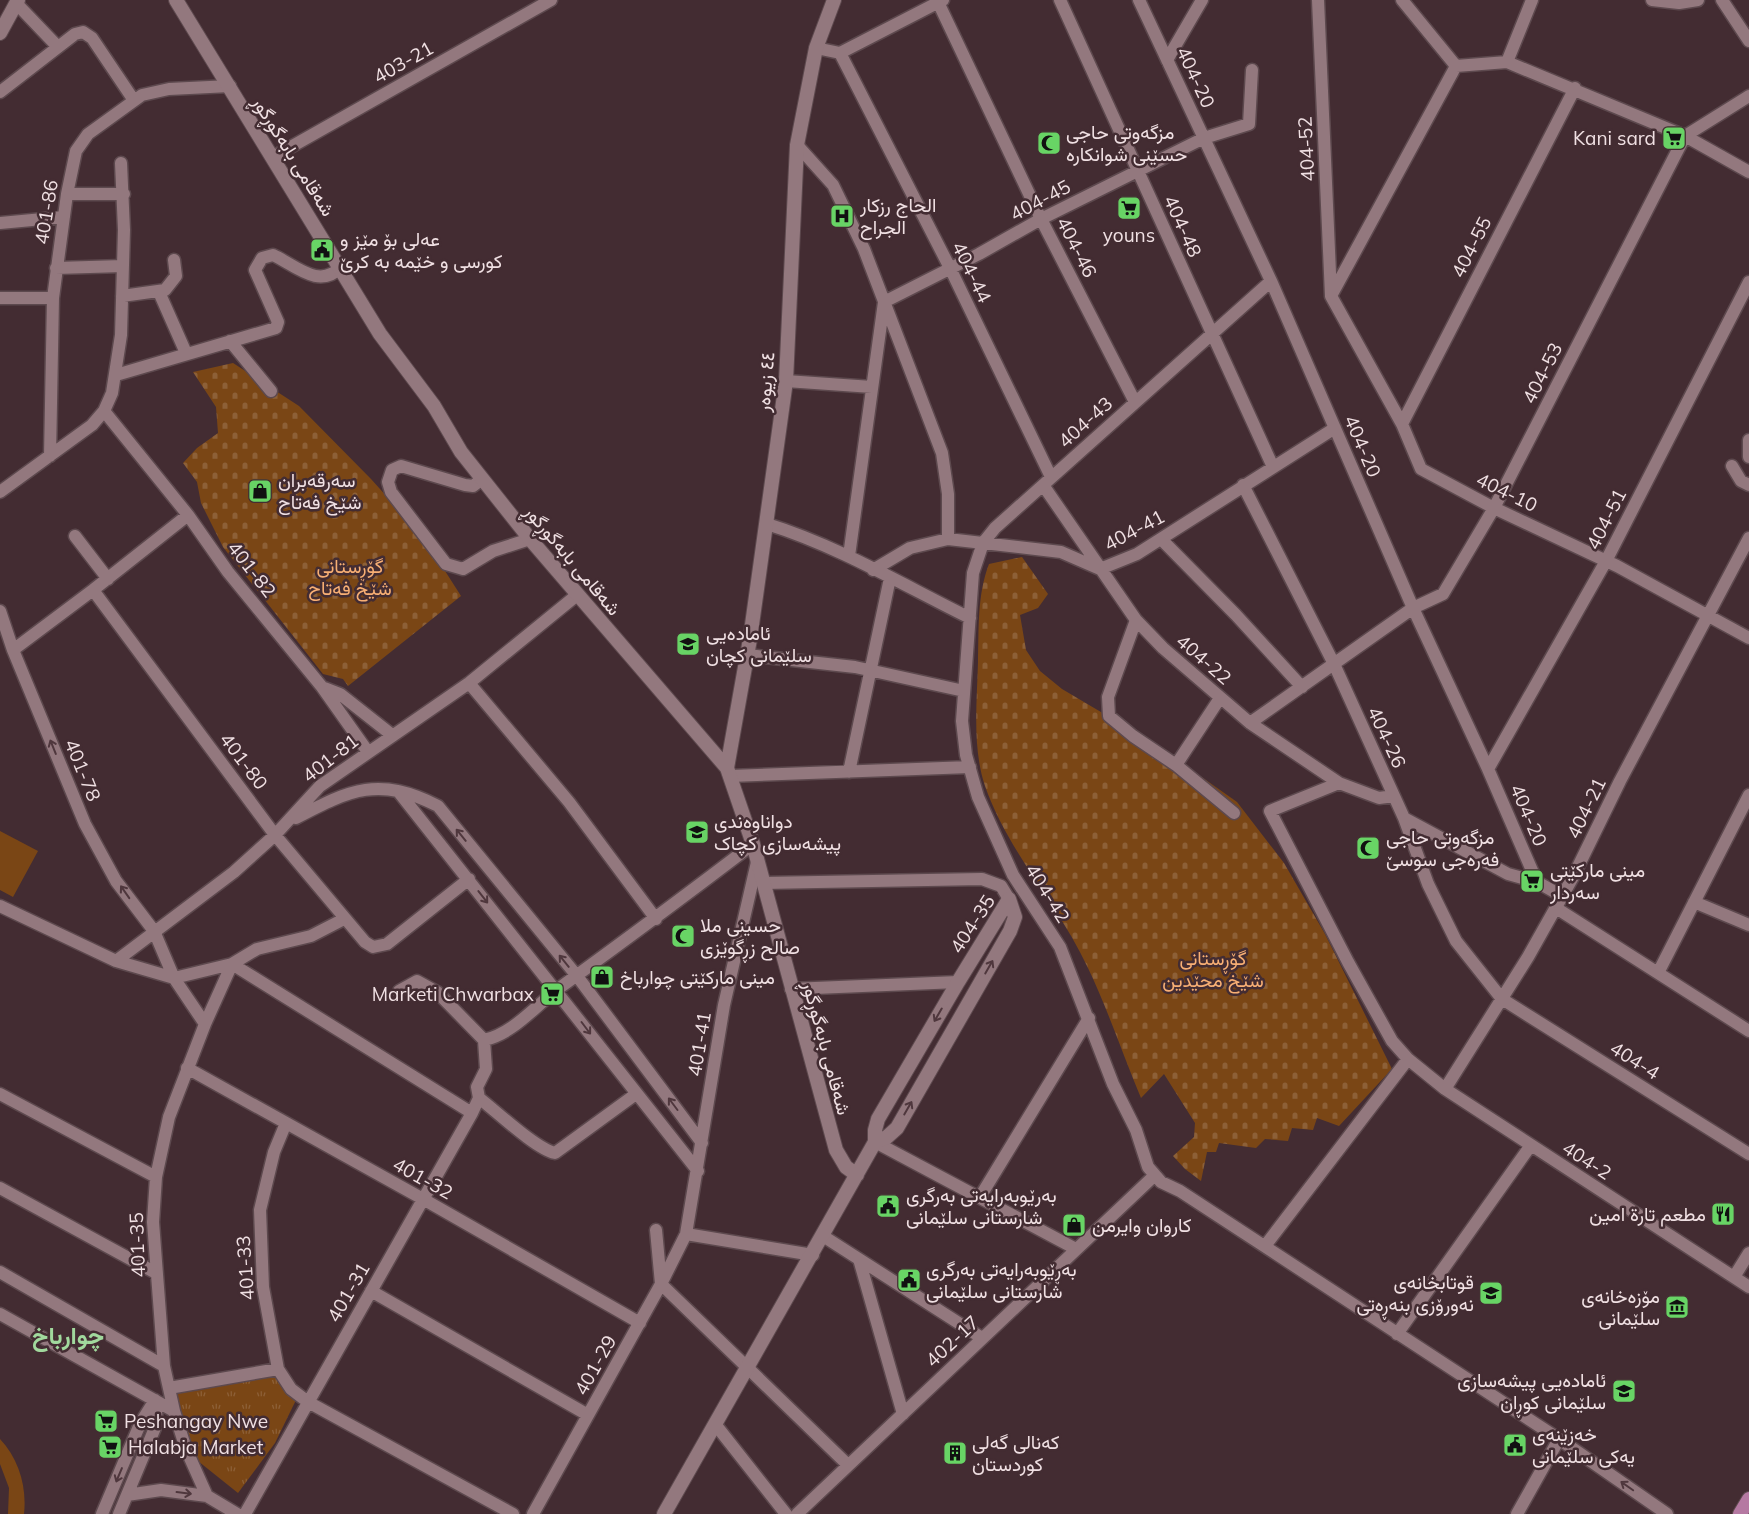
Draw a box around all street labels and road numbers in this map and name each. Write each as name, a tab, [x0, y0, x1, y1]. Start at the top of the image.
street label: 403-21	[369, 36, 437, 88]
street label: 404-20	[1171, 42, 1221, 112]
street label: شەقامی بابەگوڕگوڕ	[244, 91, 341, 223]
street label: 404-52	[1292, 116, 1320, 182]
street label: 404-45	[1006, 174, 1074, 226]
street label: 401-86	[29, 178, 63, 246]
street label: 404-48	[1159, 191, 1207, 261]
street label: 404-46	[1052, 213, 1102, 281]
street label: 404-55	[1446, 213, 1496, 281]
street label: 404-44	[947, 237, 997, 307]
street label: 404-53	[1517, 339, 1567, 407]
street label: ٤٤ زیوەر	[750, 351, 780, 414]
street label: 404-43	[1053, 391, 1117, 453]
street label: 404-20	[1339, 411, 1387, 481]
street label: 404-10	[1472, 467, 1542, 517]
street label: 404-51	[1581, 485, 1631, 553]
street label: شەقامی بابەگوڕگوڕ	[516, 499, 626, 623]
street label: 404-41	[1100, 504, 1168, 556]
street label: 401-82	[222, 536, 282, 602]
street label: 404-22	[1172, 629, 1236, 689]
street label: 404-26	[1362, 702, 1412, 772]
street label: 401-80	[215, 728, 273, 794]
street label: 401-81	[297, 728, 363, 788]
street label: 401-78	[60, 735, 106, 805]
street label: 404-21	[1561, 773, 1611, 843]
street label: 404-20	[1505, 780, 1553, 850]
street label: 404-42	[1021, 859, 1075, 927]
street label: 404-35	[944, 890, 1000, 958]
street label: شەقامی بابەگوڕگوڕ	[794, 978, 856, 1118]
street label: 401-41	[682, 1010, 716, 1078]
street label: 404-4	[1606, 1036, 1664, 1084]
street label: 404-2	[1558, 1135, 1616, 1185]
street label: 401-32	[389, 1152, 457, 1204]
street label: 401-35	[124, 1212, 150, 1278]
street label: 401-33	[231, 1235, 259, 1301]
street label: 401-31	[321, 1258, 375, 1326]
street label: 402-17	[920, 1310, 984, 1372]
street label: 401-29	[569, 1331, 621, 1399]

